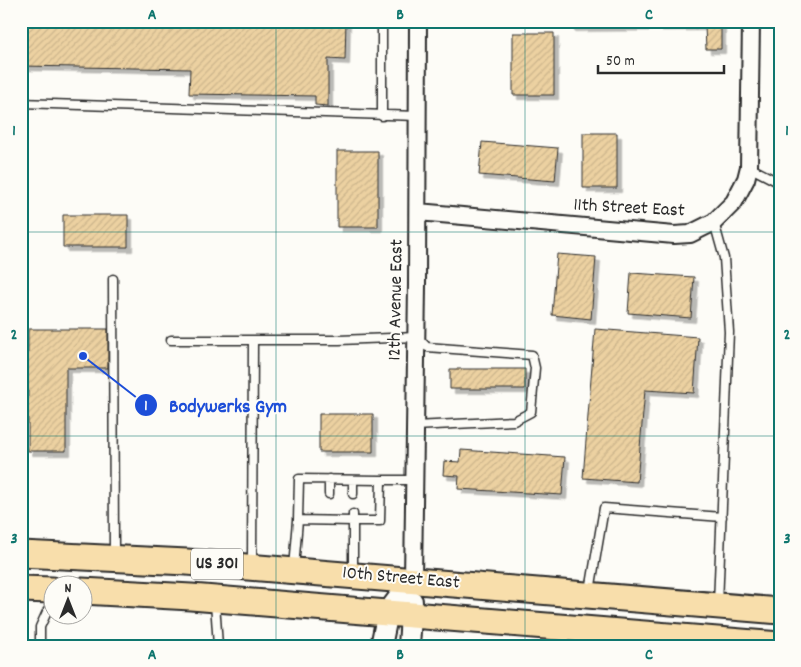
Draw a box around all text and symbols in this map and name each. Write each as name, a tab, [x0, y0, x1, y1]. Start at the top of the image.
text: A	[148, 4, 157, 27]
text: B	[396, 4, 404, 27]
text: C	[645, 4, 653, 27]
scale bar	[598, 42, 725, 74]
text: 50 m	[606, 51, 635, 73]
text: 1	[12, 120, 16, 143]
text: 1	[785, 120, 789, 143]
street label: 11th Street East	[573, 193, 685, 225]
street label: 12th Avenue East	[382, 239, 412, 361]
text: 2	[11, 324, 18, 347]
text: 2	[784, 324, 791, 347]
callout: Bodywerks Gym	[134, 387, 297, 422]
text: Bodywerks Gym	[169, 394, 287, 422]
text: 1	[144, 396, 148, 418]
text: 3	[10, 528, 18, 551]
text: 3	[783, 528, 791, 551]
road number: US 301	[191, 548, 243, 580]
street label: 10th Street East	[341, 560, 461, 598]
north arrow	[42, 574, 92, 624]
text: N	[65, 579, 72, 599]
text: A	[148, 644, 157, 667]
text: B	[396, 644, 404, 667]
text: C	[645, 644, 653, 667]

